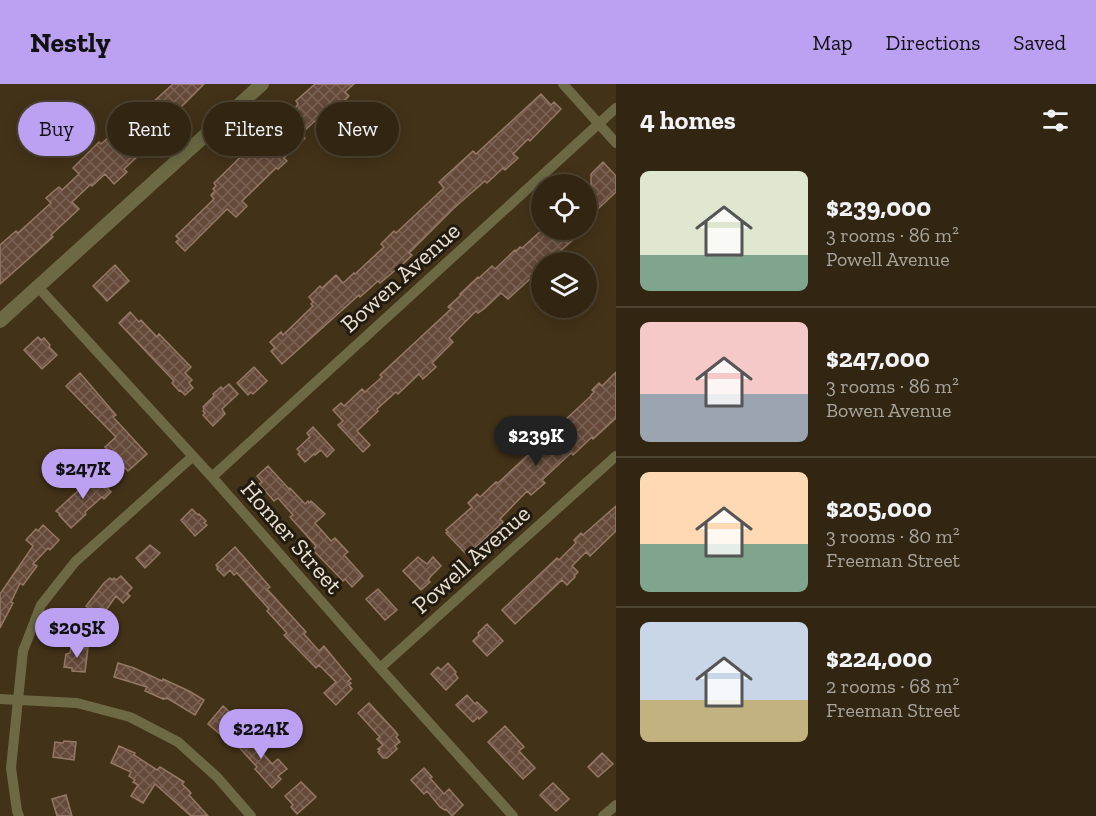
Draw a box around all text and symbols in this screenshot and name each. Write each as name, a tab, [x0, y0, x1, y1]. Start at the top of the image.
text: Nestly	[30, 26, 111, 59]
text: Map	[813, 30, 853, 55]
text: Directions	[886, 30, 980, 55]
text: Saved	[1013, 30, 1066, 55]
chip: Buy	[18, 102, 95, 156]
chip: Rent	[107, 102, 191, 156]
chip: Filters	[203, 102, 304, 156]
chip: New	[316, 102, 399, 156]
text: 4 homes	[640, 104, 736, 136]
icon: filters	[1039, 104, 1072, 137]
map controls	[531, 174, 597, 318]
button: locate	[531, 174, 597, 240]
text: $239,000	[826, 191, 931, 223]
icon: home	[688, 195, 760, 267]
street label: Bowen Avenue	[334, 216, 466, 338]
text: 3 rooms · 86 m²	[826, 223, 959, 247]
text: Powell Avenue	[826, 247, 950, 271]
button: layers	[531, 252, 597, 318]
text: $247,000	[826, 342, 930, 374]
icon: home	[688, 346, 760, 418]
text: 3 rooms · 86 m²	[826, 374, 959, 398]
text: Bowen Avenue	[826, 398, 951, 422]
pin: $239K	[494, 416, 578, 467]
text: $239K	[508, 423, 564, 447]
pin: $247K	[41, 449, 125, 500]
text: $247K	[56, 456, 110, 480]
street label: Homer Street	[235, 475, 349, 600]
text: $205,000	[826, 492, 932, 524]
icon: home	[688, 496, 760, 568]
street label: Powell Avenue	[406, 499, 536, 619]
text: 3 rooms · 80 m²	[826, 524, 960, 548]
text: Freeman Street	[826, 548, 960, 572]
pin: $205K	[35, 608, 119, 659]
text: $205K	[49, 615, 105, 639]
text: $224,000	[826, 642, 932, 674]
icon: home	[688, 646, 760, 718]
text: 2 rooms · 68 m²	[826, 674, 959, 698]
text: Freeman Street	[826, 698, 960, 722]
pin: $224K	[219, 709, 303, 760]
text: $224K	[233, 716, 289, 740]

